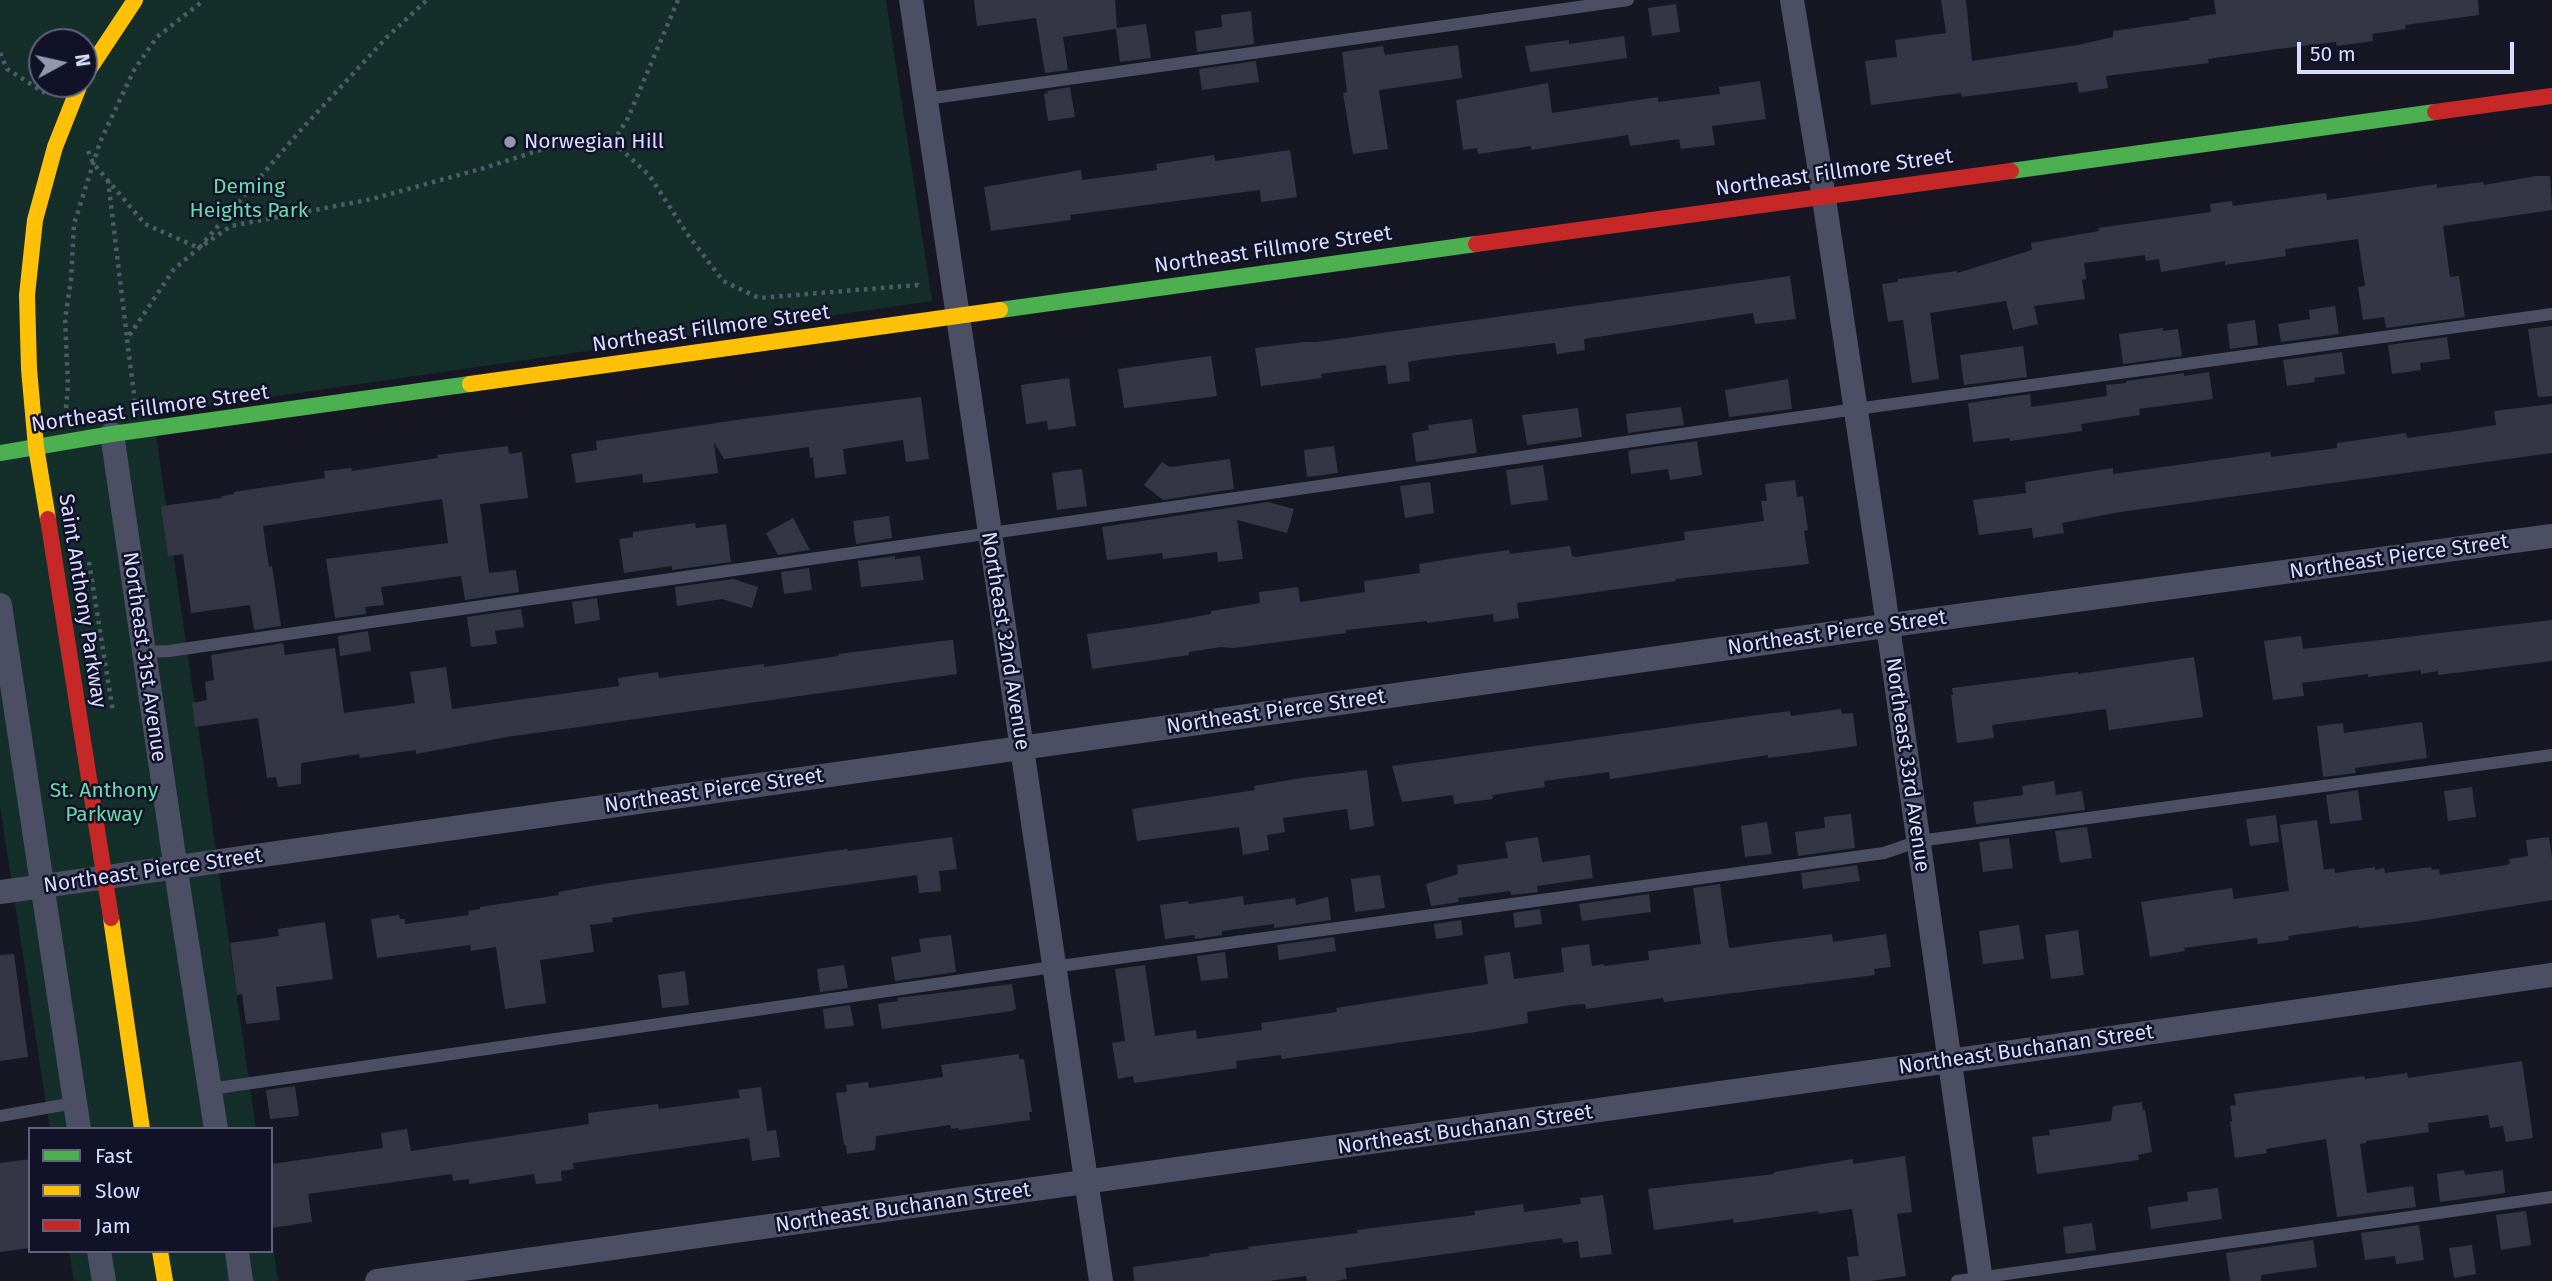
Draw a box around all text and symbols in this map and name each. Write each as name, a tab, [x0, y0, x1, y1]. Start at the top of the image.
north arrow	[28, 28, 98, 98]
scale bar	[2300, 28, 2517, 72]
text: 50 m	[2310, 41, 2356, 67]
text: N	[70, 52, 95, 68]
place label: Norwegian Hill	[524, 129, 664, 155]
marker: Norwegian Hill	[502, 134, 518, 150]
street label: Northeast Fillmore Street	[1714, 144, 1954, 202]
park label: Deming Heights Park	[189, 174, 309, 224]
street label: Northeast Fillmore Street	[1153, 221, 1393, 279]
street label: Northeast Fillmore Street	[591, 300, 831, 358]
street label: Northeast Fillmore Street	[30, 380, 270, 438]
street label: Saint Anthony Parkway	[53, 492, 111, 710]
street label: Northeast Pierce Street	[2288, 529, 2510, 585]
street label: Northeast 32nd Avenue	[975, 530, 1035, 752]
street label: Northeast 31st Avenue	[117, 550, 171, 764]
street label: Northeast Pierce Street	[1726, 605, 1948, 661]
street label: Northeast 33rd Avenue	[1879, 656, 1935, 874]
street label: Northeast Pierce Street	[1165, 684, 1387, 740]
street label: Northeast Pierce Street	[603, 763, 825, 819]
park label: St. Anthony Parkway	[50, 778, 158, 828]
street label: Northeast Pierce Street	[42, 843, 264, 899]
street label: Northeast Buchanan Street	[1897, 1020, 2155, 1080]
street label: Northeast Buchanan Street	[1336, 1100, 1594, 1160]
legend	[28, 1127, 273, 1253]
text: Fast	[95, 1143, 133, 1169]
text: Slow	[95, 1178, 140, 1204]
street label: Northeast Buchanan Street	[774, 1178, 1032, 1238]
text: Jam	[95, 1213, 131, 1239]

